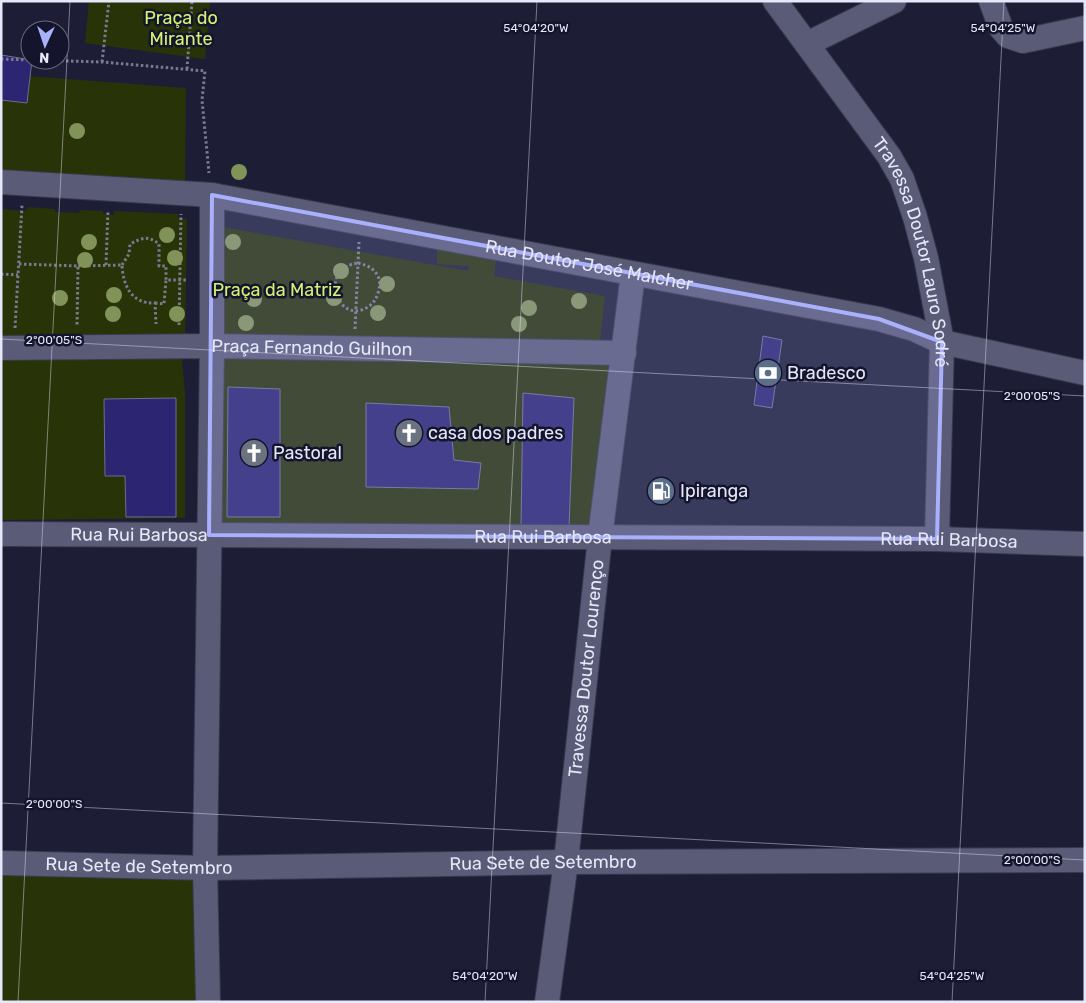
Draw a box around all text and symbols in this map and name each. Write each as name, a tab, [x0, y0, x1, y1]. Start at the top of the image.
park label: Praça do Mirante	[144, 7, 218, 50]
north arrow	[20, 20, 70, 70]
text: 54°04'20"W	[503, 21, 569, 35]
text: 54°04'25"W	[971, 21, 1036, 35]
text: N	[39, 49, 50, 66]
street label: Travessa Doutor Lauro Sodré	[868, 133, 953, 368]
street label: Rua Doutor José Malcher	[484, 235, 695, 295]
park label: Praça da Matriz	[212, 279, 342, 301]
text: 2°00'05"S	[26, 333, 82, 347]
street label: Praça Fernando Guilhon	[211, 335, 413, 360]
bank icon: Bradesco	[753, 358, 783, 388]
place label: Bradesco	[787, 362, 866, 384]
text: 2°00'05"S	[1004, 389, 1060, 403]
church icon: casa dos padres	[394, 418, 424, 448]
place label: casa dos padres	[428, 422, 563, 444]
church icon: Pastoral	[239, 438, 269, 468]
place label: Pastoral	[273, 442, 342, 464]
fuel station icon: Ipiranga	[646, 476, 676, 506]
place label: Ipiranga	[680, 480, 748, 502]
street label: Rua Rui Barbosa	[70, 523, 208, 546]
street label: Rua Rui Barbosa	[474, 526, 612, 548]
street label: Rua Rui Barbosa	[880, 528, 1018, 553]
street label: Travessa Doutor Lourenço	[564, 558, 609, 778]
text: 2°00'00"S	[26, 797, 82, 811]
street label: Rua Sete de Setembro	[449, 851, 637, 875]
street label: Rua Sete de Setembro	[45, 853, 233, 879]
text: 2°00'00"S	[1004, 853, 1060, 867]
text: 54°04'20"W	[452, 969, 518, 983]
text: 54°04'25"W	[920, 969, 985, 983]

